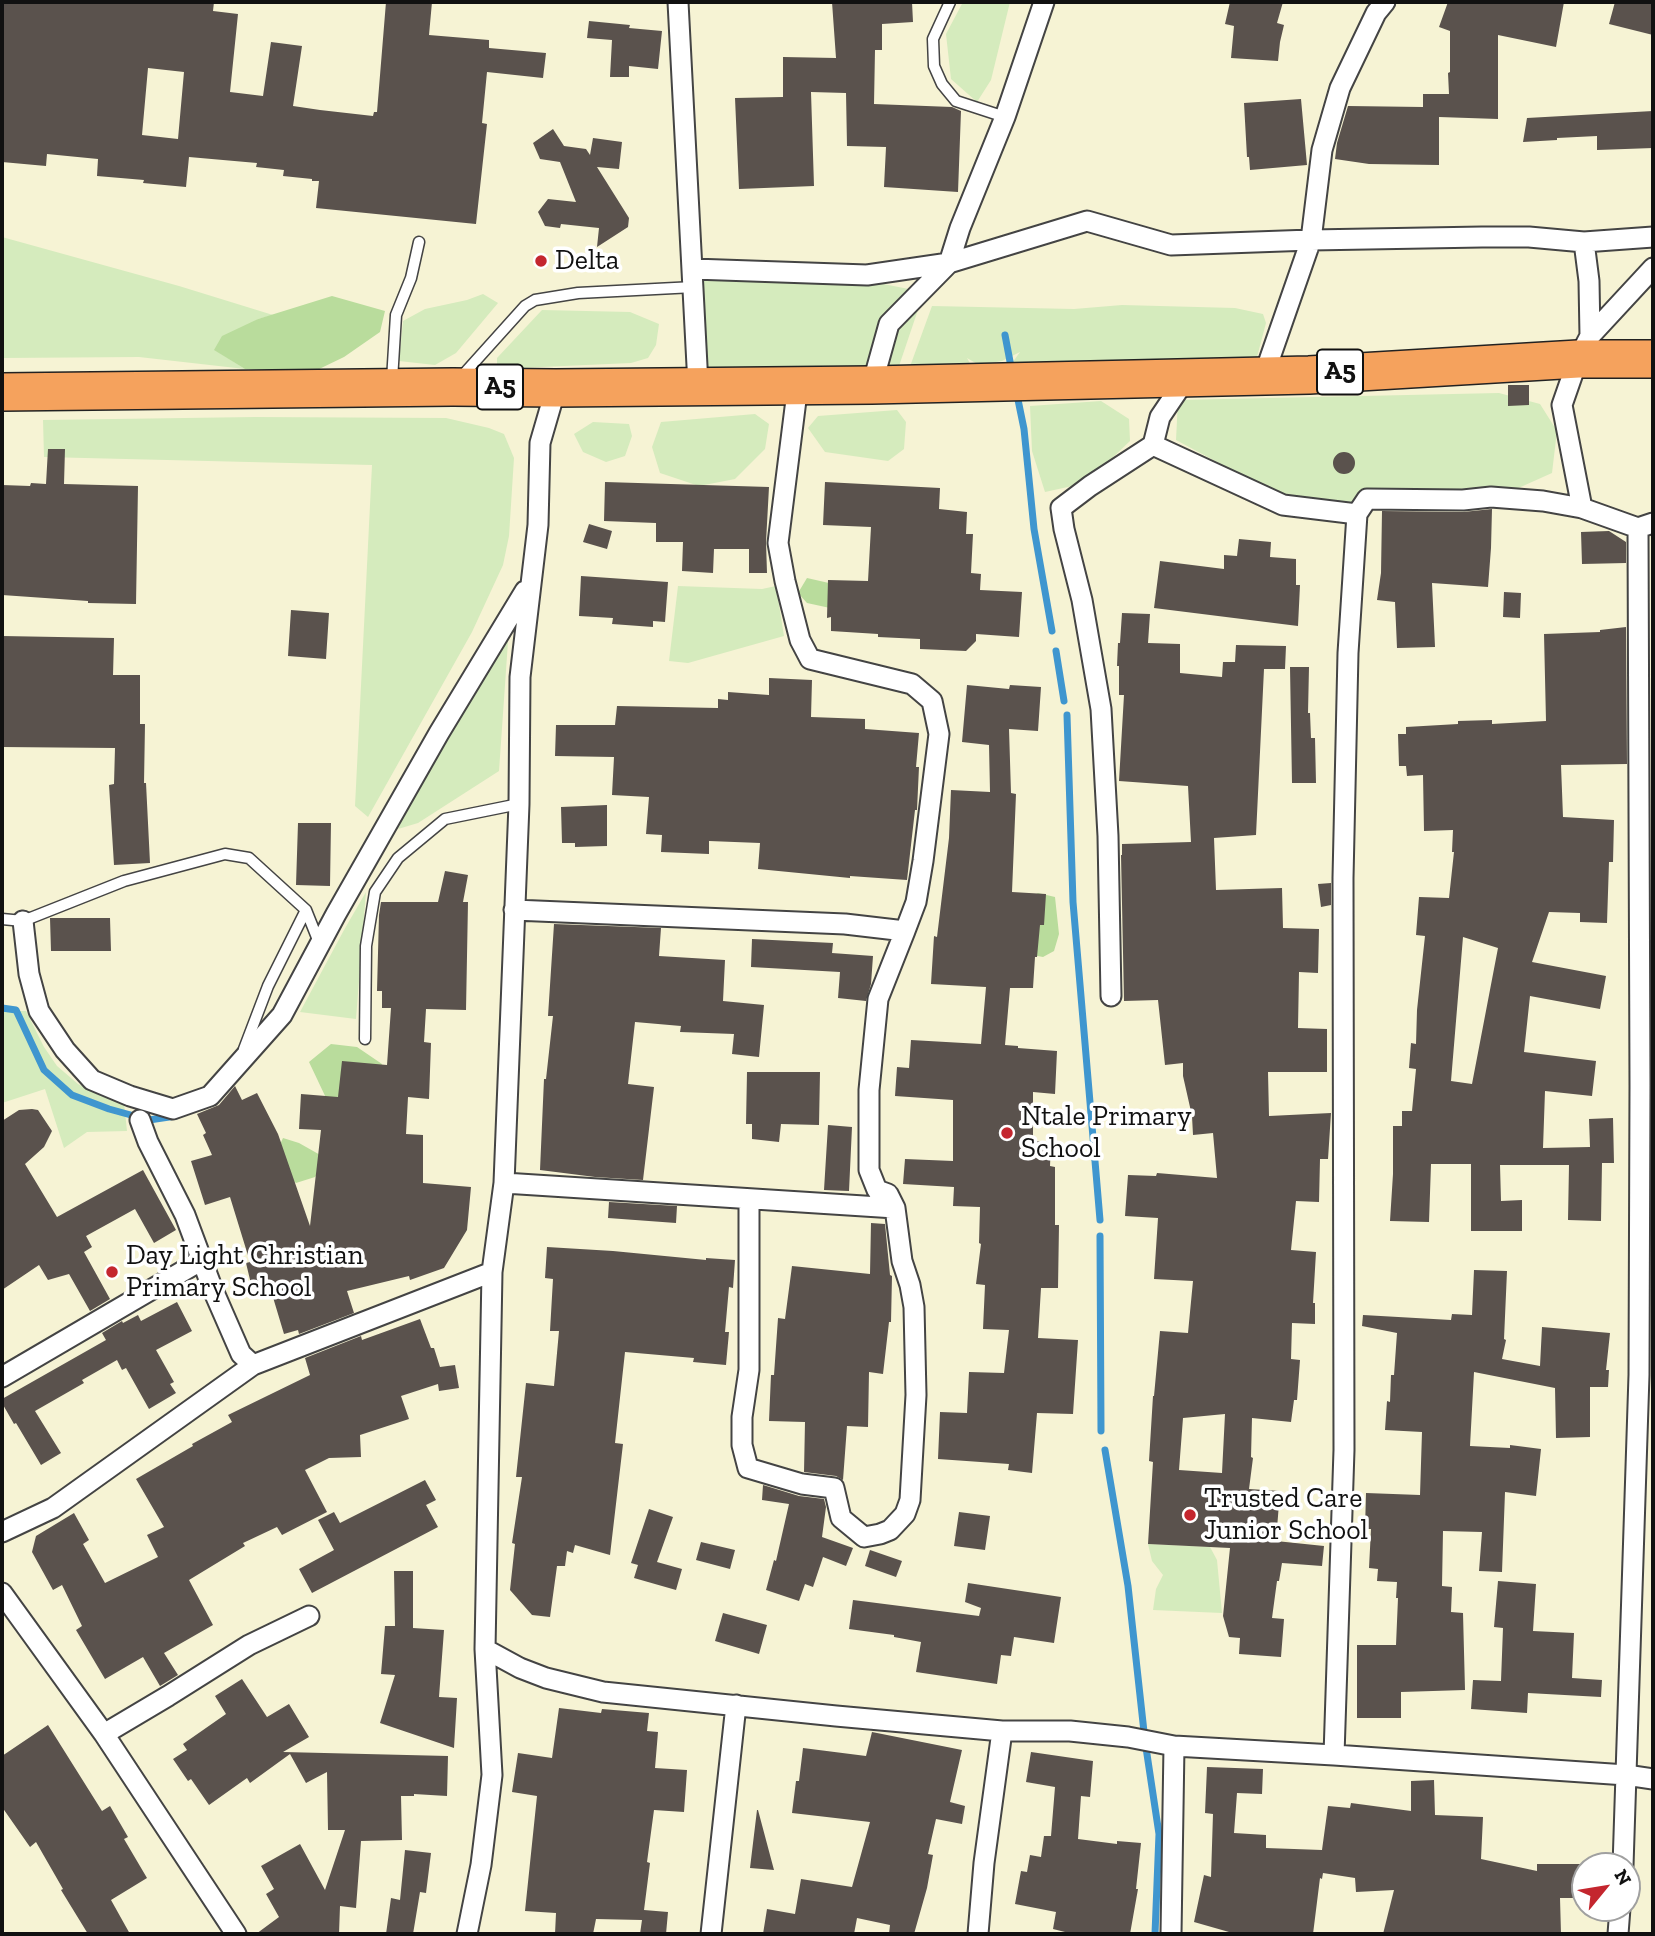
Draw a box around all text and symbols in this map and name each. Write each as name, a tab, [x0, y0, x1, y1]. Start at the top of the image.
place label: Delta	[555, 244, 619, 278]
marker: Delta	[533, 253, 549, 269]
road number: A5	[1317, 350, 1363, 394]
road number: A5	[477, 364, 523, 410]
place label: Ntale Primary School	[1021, 1100, 1191, 1166]
marker: Ntale Primary School	[999, 1125, 1015, 1141]
place label: Day Light Christian Primary School	[126, 1239, 363, 1305]
marker: Day Light Christian Primary School	[104, 1264, 120, 1280]
place label: Trusted Care Junior School	[1204, 1482, 1368, 1548]
marker: Trusted Care Junior School	[1182, 1507, 1198, 1523]
north arrow	[1571, 1852, 1641, 1922]
text: N	[1609, 1865, 1636, 1889]

